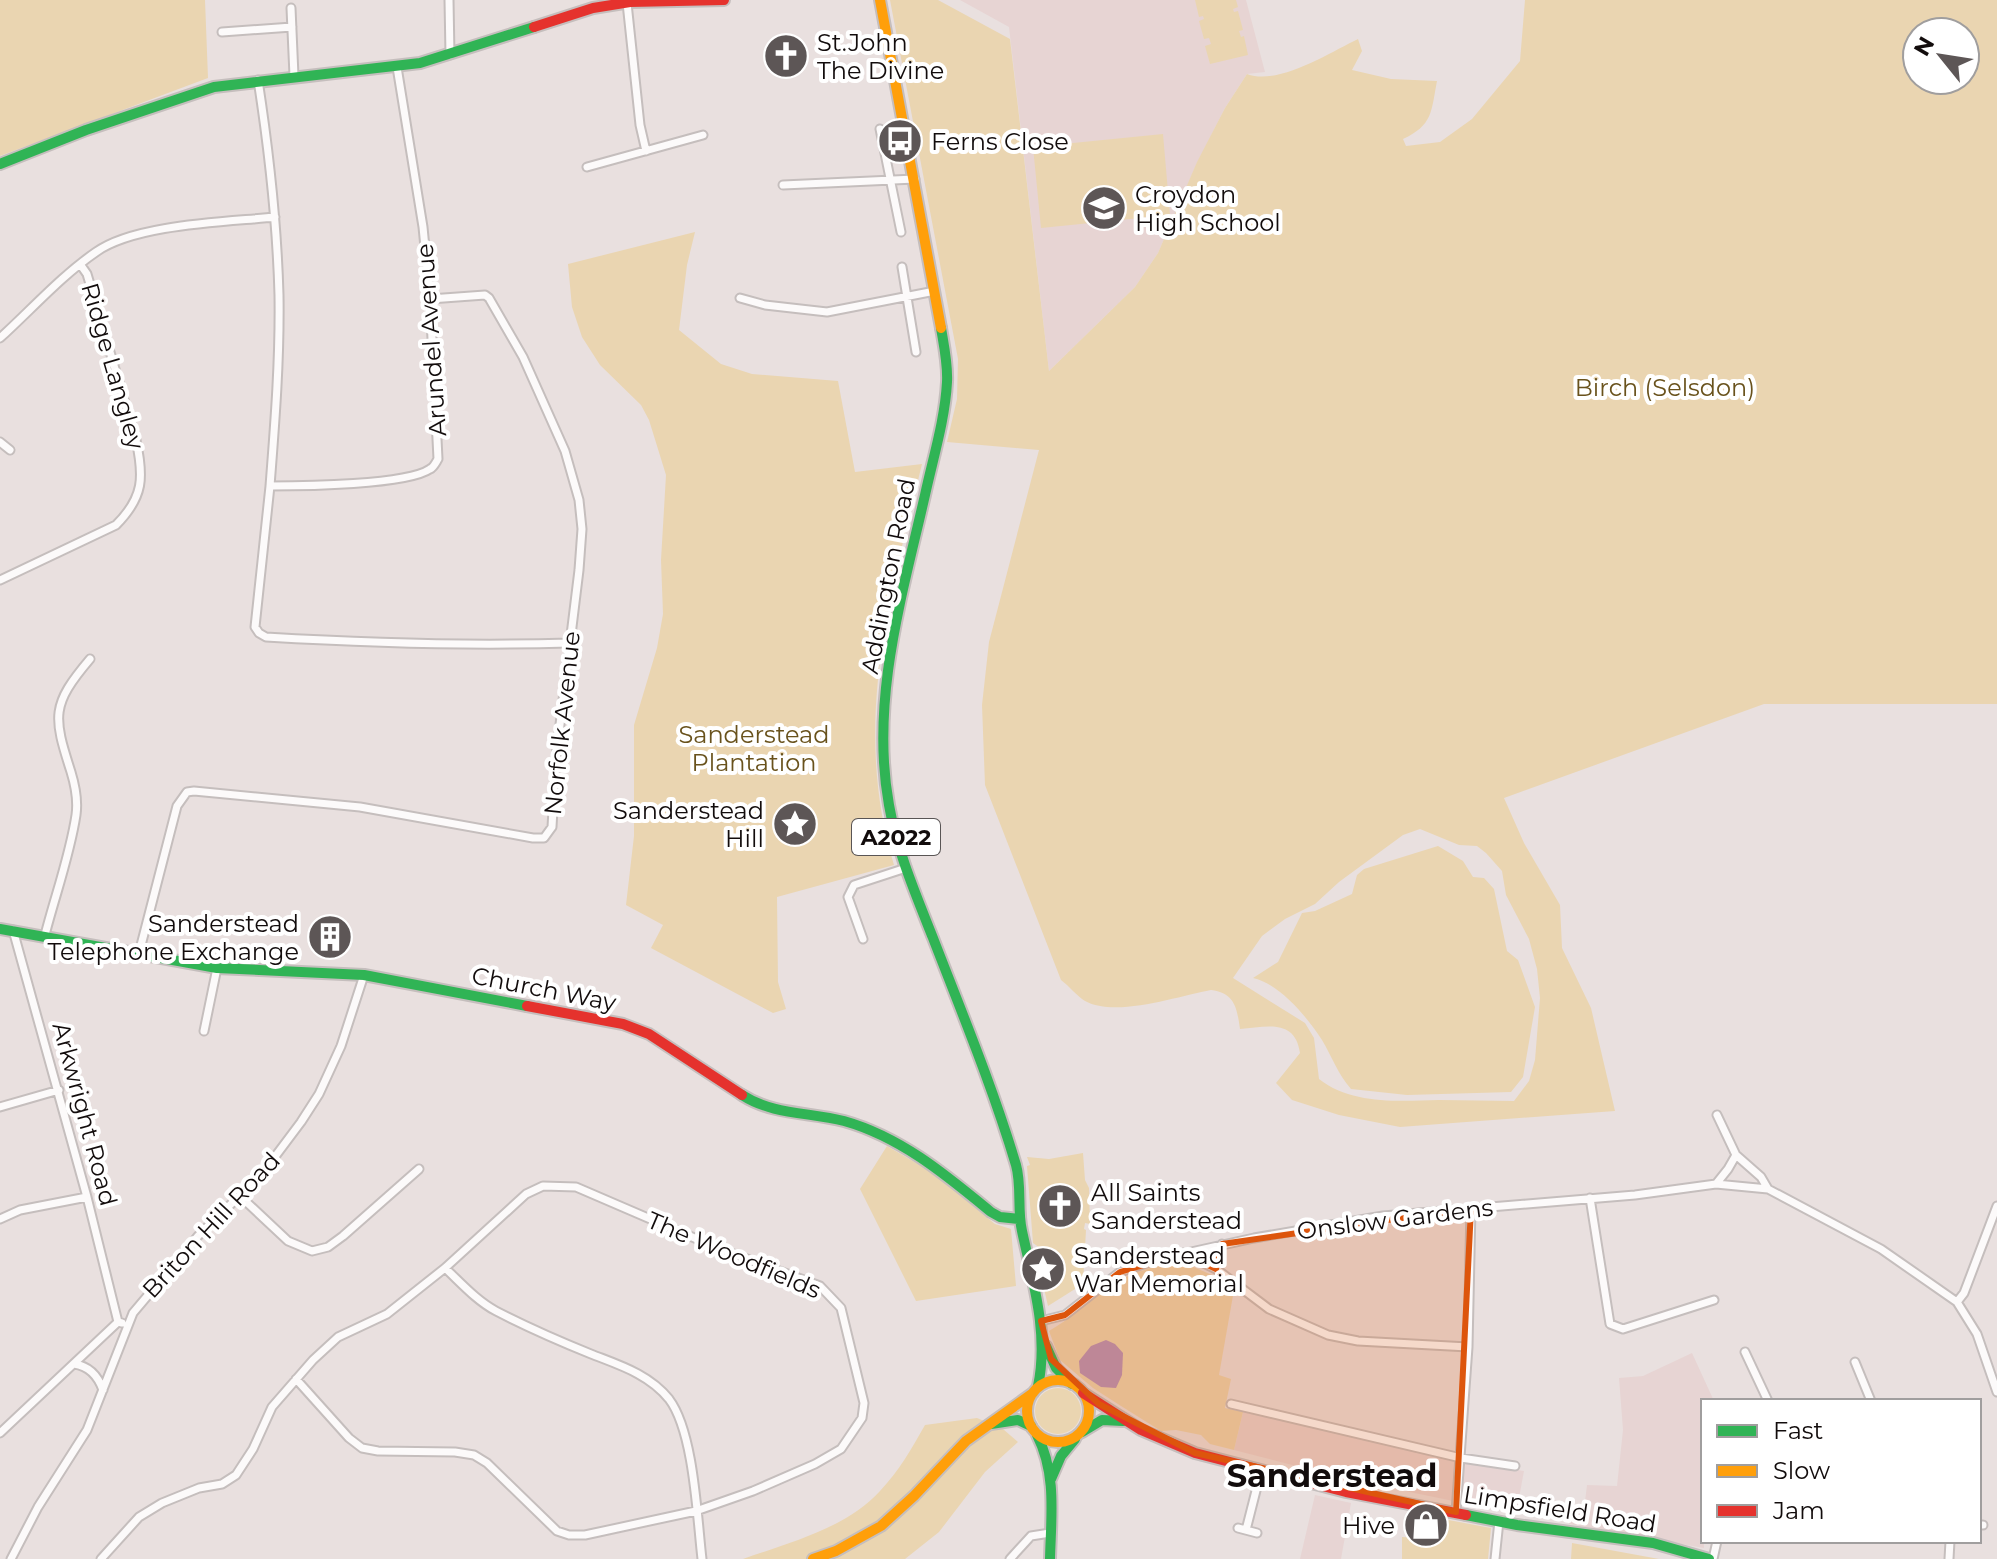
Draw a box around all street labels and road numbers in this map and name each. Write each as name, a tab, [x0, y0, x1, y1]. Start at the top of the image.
street label: Arundel Avenue	[410, 243, 452, 437]
street label: Ridge Langley	[75, 279, 151, 453]
street label: Addington Road	[855, 476, 921, 676]
street label: Norfolk Avenue	[538, 630, 586, 816]
road number: A2022	[852, 819, 940, 855]
street label: Church Way	[469, 961, 619, 1017]
street label: Arkwright Road	[47, 1019, 123, 1209]
street label: Briton Hill Road	[136, 1146, 286, 1304]
street label: Onslow Gardens	[1295, 1193, 1495, 1245]
street label: The Woodfields	[643, 1205, 825, 1305]
street label: Limpsfield Road	[1461, 1479, 1659, 1539]

